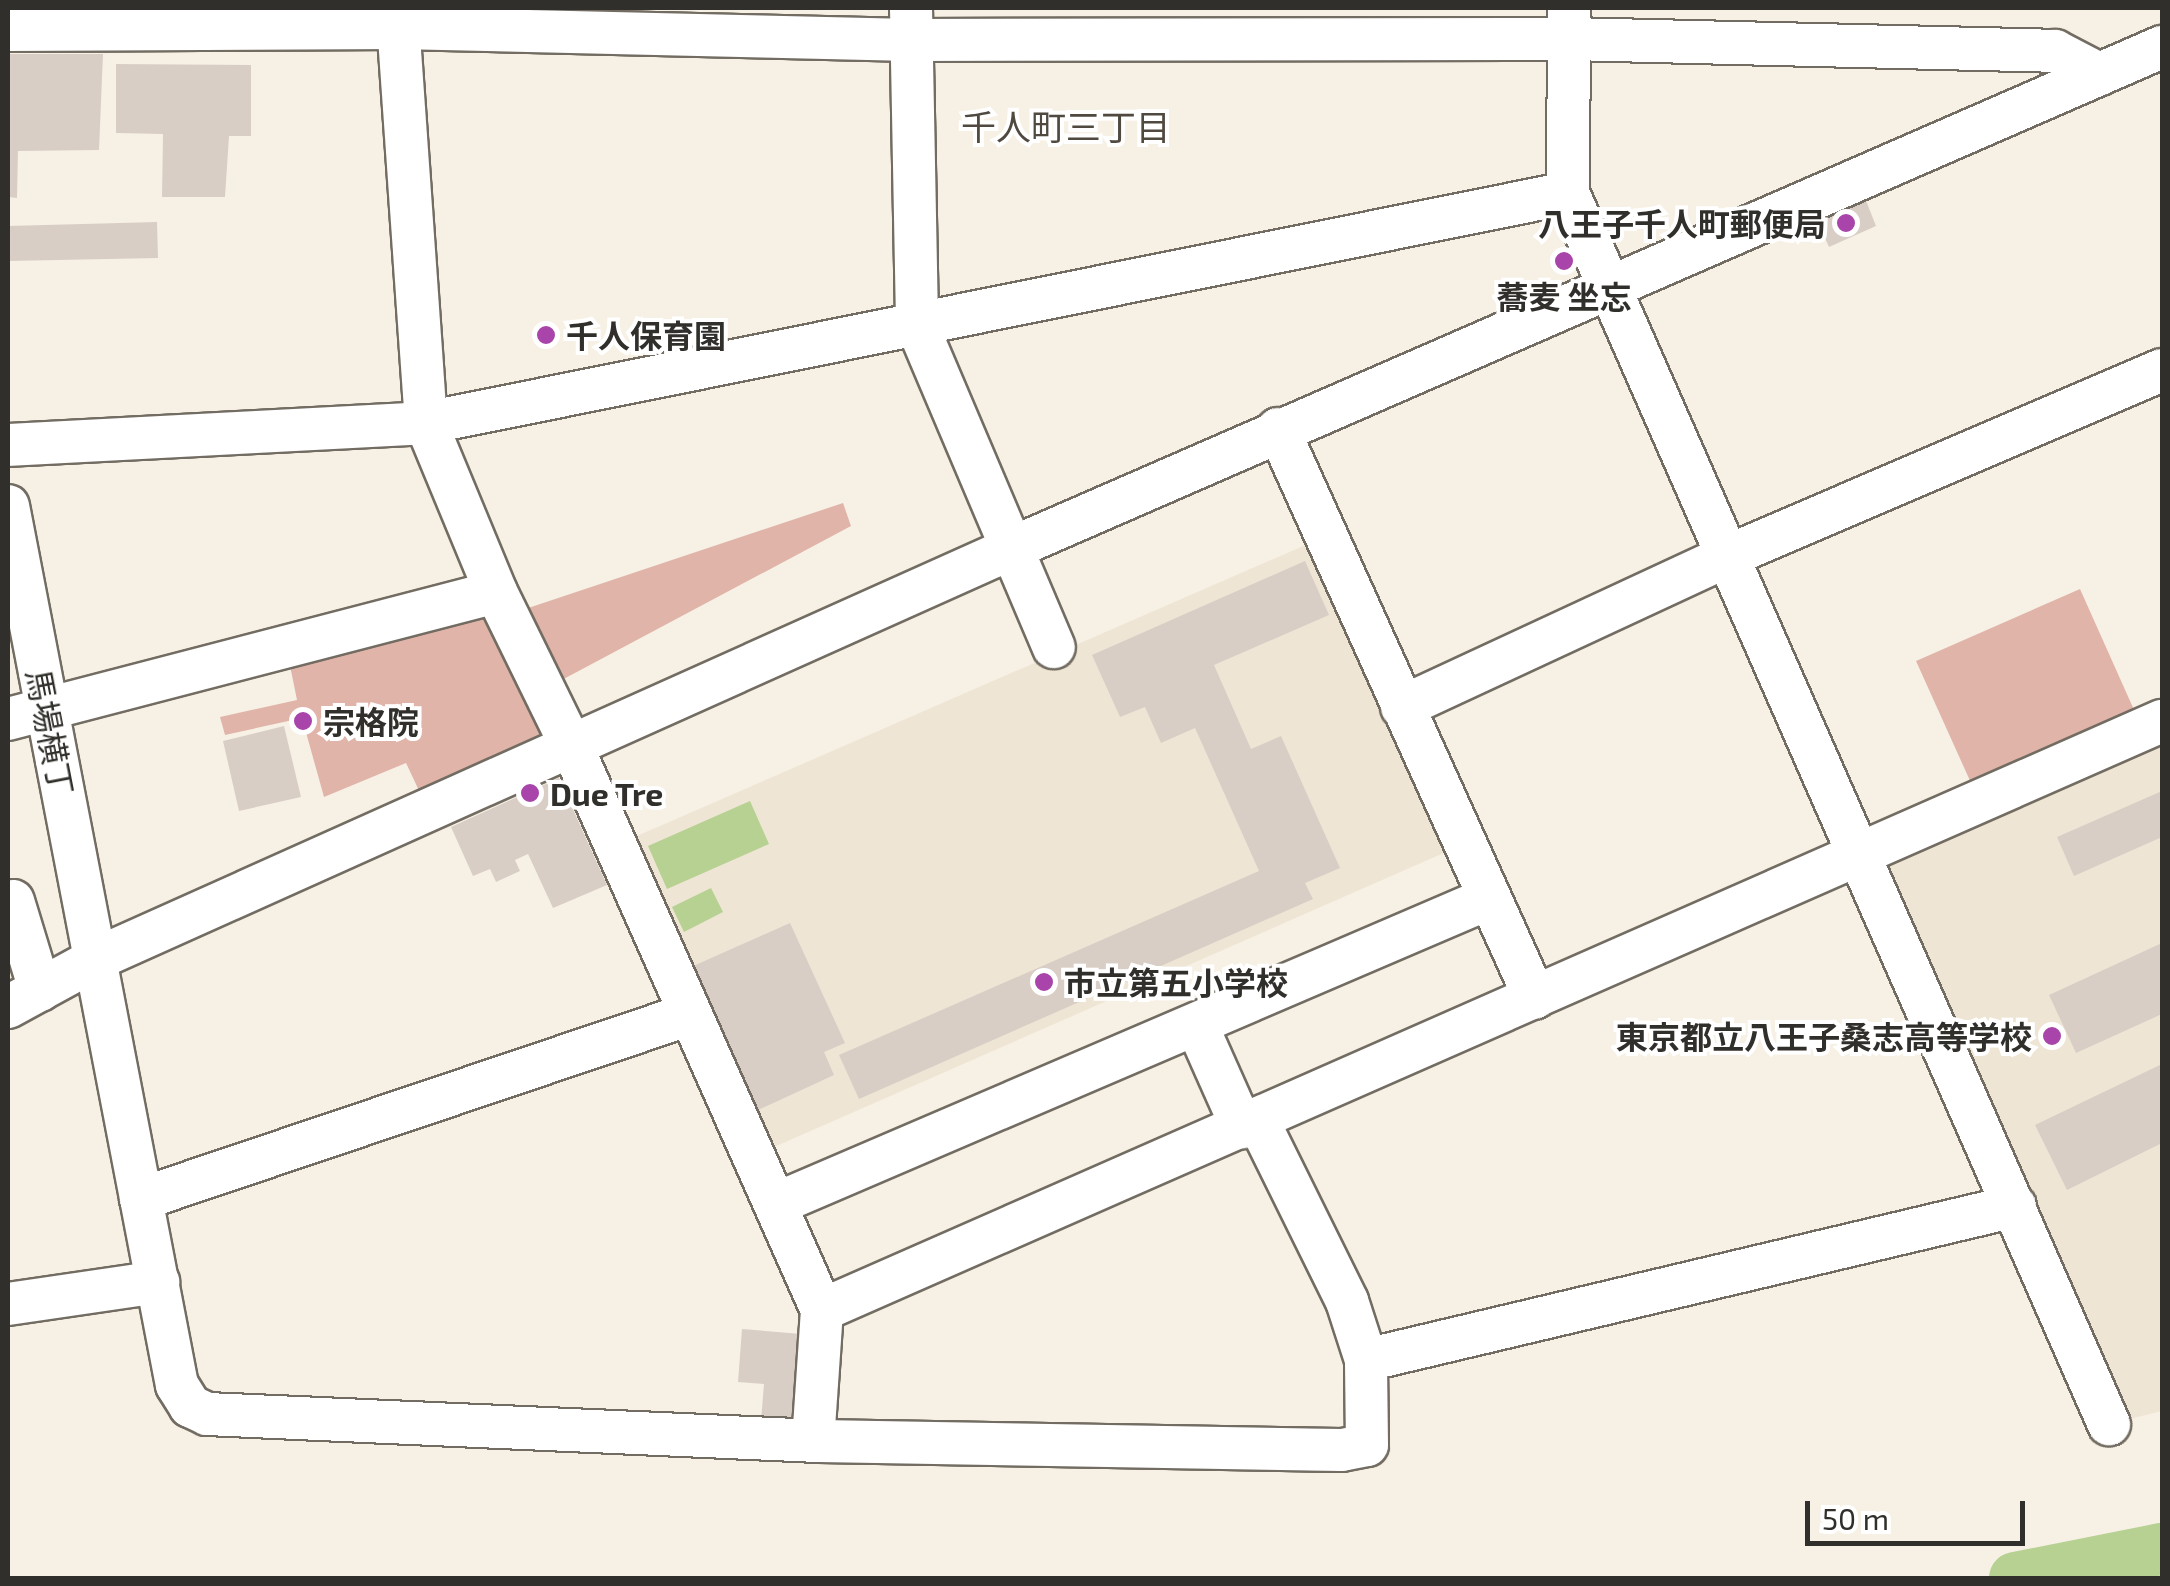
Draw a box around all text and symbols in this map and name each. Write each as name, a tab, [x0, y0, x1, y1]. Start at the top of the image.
district label: 千人町三丁目	[961, 105, 1171, 147]
place label: 八王子千人町郵便局	[1538, 204, 1826, 242]
marker: 八王子千人町郵便局	[1835, 212, 1857, 234]
marker: 蕎麦 坐忘	[1553, 250, 1575, 272]
place label: 蕎麦 坐忘	[1497, 277, 1631, 315]
place label: 千人保育園	[566, 316, 726, 354]
marker: 千人保育園	[535, 324, 557, 346]
street label: 馬場横丁	[20, 666, 82, 798]
place label: 宗格院	[323, 702, 419, 740]
marker: 宗格院	[292, 710, 314, 732]
place label: Due Tre	[550, 774, 664, 812]
marker: Due Tre	[519, 782, 541, 804]
place label: 市立第五小学校	[1064, 963, 1288, 1001]
marker: 市立第五小学校	[1033, 971, 1055, 993]
place label: 東京都立八王子桑志高等学校	[1616, 1017, 2032, 1055]
marker: 東京都立八王子桑志高等学校	[2041, 1025, 2063, 1047]
scale bar	[1810, 1481, 2030, 1543]
text: 50 m	[1822, 1500, 1889, 1536]

